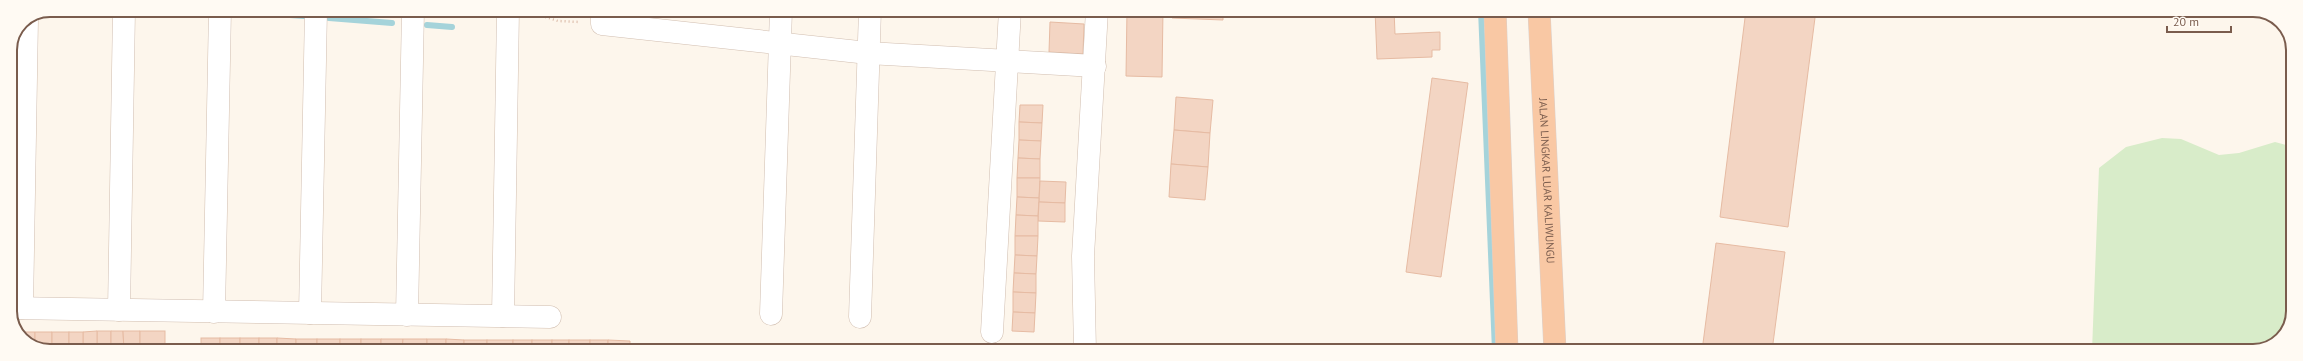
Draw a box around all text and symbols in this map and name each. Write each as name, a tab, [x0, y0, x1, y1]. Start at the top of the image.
scale bar	[2167, 8, 2231, 34]
text: 20 m	[2173, 14, 2199, 29]
street label: JALAN LINGKAR LUAR KALIWUNGU	[1536, 97, 1558, 264]

